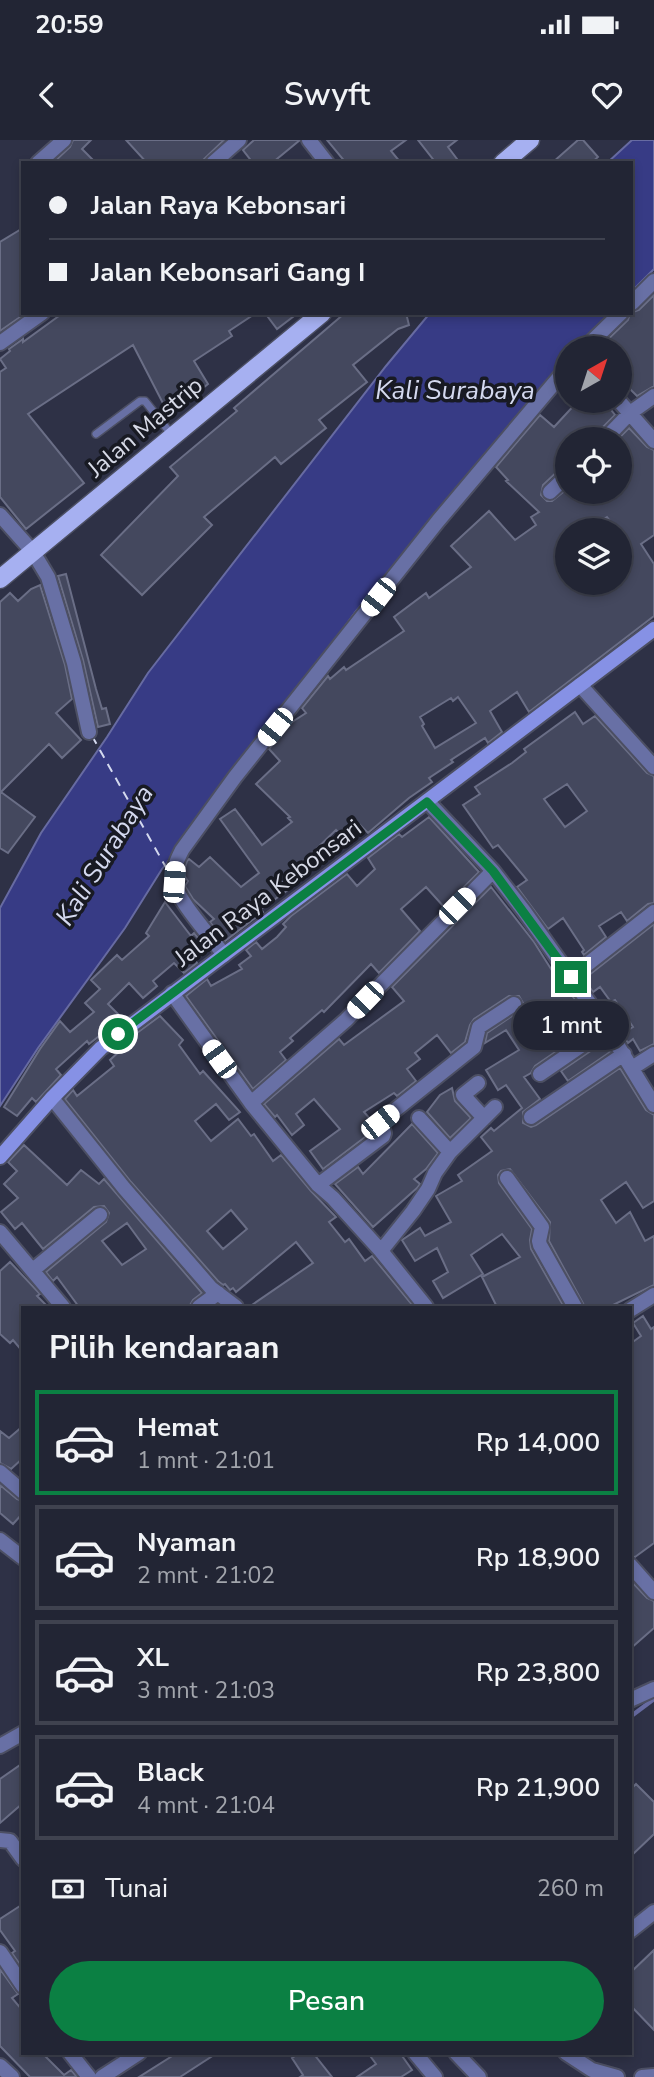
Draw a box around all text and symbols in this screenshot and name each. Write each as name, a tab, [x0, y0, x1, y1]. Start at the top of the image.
text: 20:59	[35, 7, 104, 42]
text: Swyft	[284, 73, 370, 116]
icon: back	[28, 76, 66, 114]
icon: heart	[588, 76, 626, 114]
text: Jalan Raya Kebonsari	[91, 188, 346, 223]
text: Jalan Kebonsari Gang I	[91, 255, 365, 290]
north arrow	[555, 336, 632, 413]
map controls	[555, 336, 632, 595]
street label: Jalan Mastrip	[80, 369, 209, 485]
water label: Kali Surabaya	[375, 373, 535, 408]
button: locate	[555, 427, 632, 504]
button: layers	[555, 518, 632, 595]
car	[357, 574, 400, 620]
car	[254, 704, 297, 750]
water label: Kali Surabaya	[47, 778, 162, 932]
street label: Jalan Raya Kebonsari	[167, 812, 368, 975]
car	[163, 860, 186, 904]
car	[435, 884, 480, 928]
route end	[555, 961, 587, 993]
car	[343, 978, 388, 1022]
callout: 1 mnt	[513, 1002, 629, 1050]
text: 1 mnt	[540, 1010, 602, 1041]
route start	[102, 1018, 134, 1050]
car	[199, 1036, 240, 1082]
car	[357, 1101, 404, 1143]
text: Pilih kendaraan	[49, 1326, 279, 1369]
text: Hemat	[137, 1410, 218, 1445]
icon: car	[53, 1411, 116, 1474]
text: Rp 14,000	[476, 1425, 600, 1460]
text: 1 mnt · 21:01	[137, 1445, 275, 1476]
text: Nyaman	[137, 1525, 236, 1560]
icon: car	[53, 1526, 116, 1589]
text: Rp 18,900	[476, 1540, 600, 1575]
text: 2 mnt · 21:02	[137, 1560, 275, 1591]
text: XL	[137, 1640, 169, 1675]
icon: car	[53, 1641, 116, 1704]
text: Rp 23,800	[476, 1655, 600, 1690]
text: 3 mnt · 21:03	[137, 1675, 275, 1706]
text: Black	[137, 1755, 204, 1790]
icon: car	[53, 1756, 116, 1819]
text: Rp 21,900	[476, 1770, 600, 1805]
text: 4 mnt · 21:04	[137, 1790, 275, 1821]
icon: cash	[49, 1870, 87, 1908]
text: Tunai	[105, 1871, 168, 1906]
text: 260 m	[537, 1873, 604, 1904]
button: Pesan	[49, 1961, 604, 2041]

